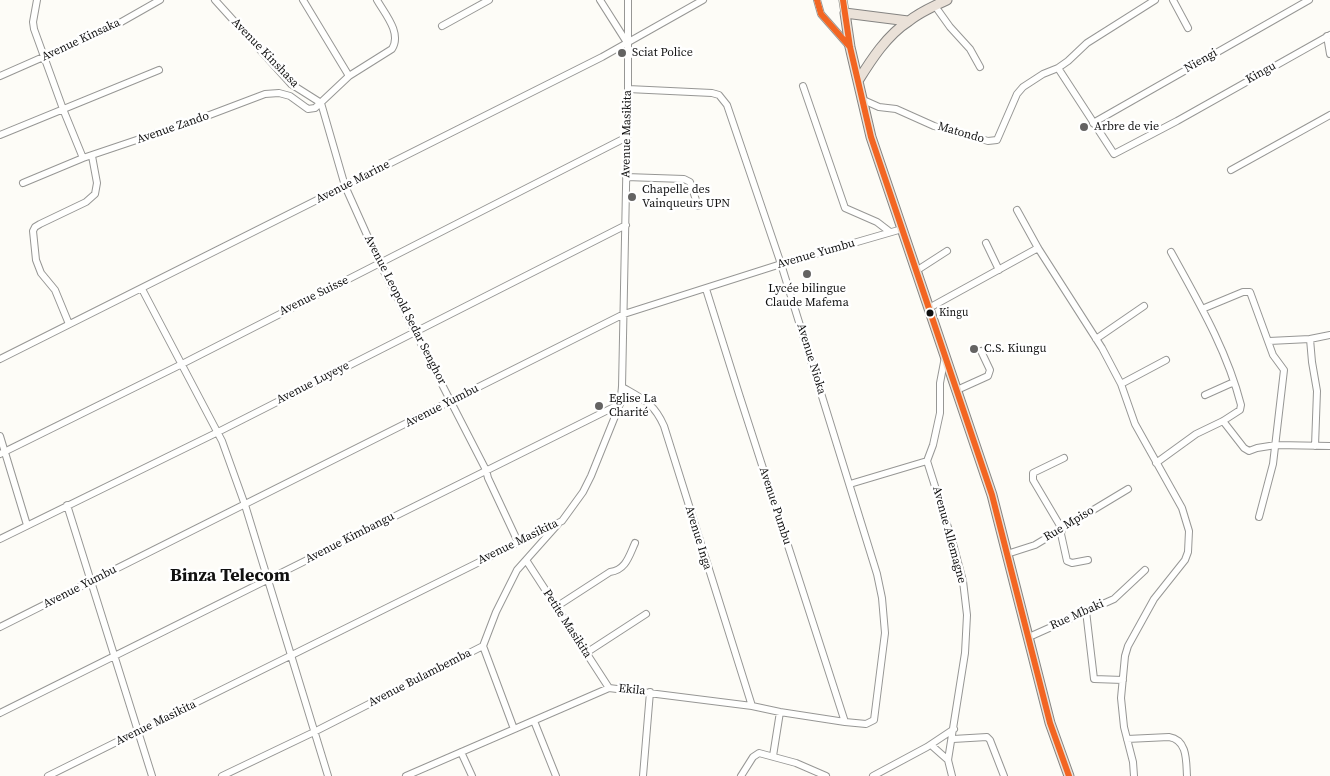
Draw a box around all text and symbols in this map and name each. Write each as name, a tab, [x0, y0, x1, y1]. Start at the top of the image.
street label: Avenue Kinshasa	[228, 15, 302, 91]
street label: Avenue Kinsaka	[39, 16, 123, 64]
place label: Sciat Police	[632, 46, 693, 60]
street label: Niengi	[1182, 46, 1220, 76]
marker: Sciat Police	[616, 47, 628, 59]
street label: Kingu	[1243, 59, 1279, 87]
street label: Avenue Masikita	[619, 90, 635, 178]
street label: Avenue Zando	[135, 109, 211, 147]
street label: Matondo	[936, 119, 986, 147]
place label: Arbre de vie	[1094, 120, 1159, 134]
marker: Arbre de vie	[1078, 121, 1090, 133]
street label: Avenue Marine	[314, 157, 392, 207]
place label: Chapelle des Vainqueurs UPN	[642, 183, 730, 211]
marker: Chapelle des Vainqueurs UPN	[626, 191, 638, 203]
street label: Avenue Leopold Sedar Senghor	[361, 233, 449, 387]
street label: Avenue Yumbu	[775, 236, 857, 272]
marker: Lycée bilingue Claude Mafema	[801, 268, 813, 280]
street label: Avenue Suisse	[277, 273, 351, 319]
place label: Lycée bilingue Claude Mafema	[765, 282, 849, 310]
place label: Kingu	[939, 306, 968, 320]
marker: Kingu	[925, 308, 935, 318]
street label: Avenue Nioka	[793, 322, 829, 396]
place label: C.S. Kiungu	[984, 342, 1047, 356]
marker: C.S. Kiungu	[968, 343, 980, 355]
street label: Avenue Luyeye	[274, 358, 352, 408]
street label: Avenue Yumbu	[403, 381, 481, 431]
place label: Eglise La Charité	[609, 392, 657, 420]
marker: Eglise La Charité	[593, 400, 605, 412]
street label: Avenue Pumbu	[756, 465, 794, 547]
street label: Avenue Allemagne	[929, 485, 969, 585]
street label: Rue Mpiso	[1041, 503, 1097, 545]
street label: Avenue Inga	[681, 504, 715, 572]
street label: Avenue Kimbangu	[303, 509, 397, 567]
street label: Avenue Masikita	[475, 516, 561, 568]
street label: Avenue Yumbu	[41, 562, 119, 612]
district label: Binza Telecom	[170, 565, 290, 587]
street label: Petite Masikita	[539, 587, 595, 661]
street label: Rue Mbaki	[1048, 597, 1106, 633]
street label: Avenue Bulambemba	[366, 646, 474, 710]
street label: Ekila	[618, 681, 646, 699]
street label: Avenue Masikita	[113, 697, 199, 749]

